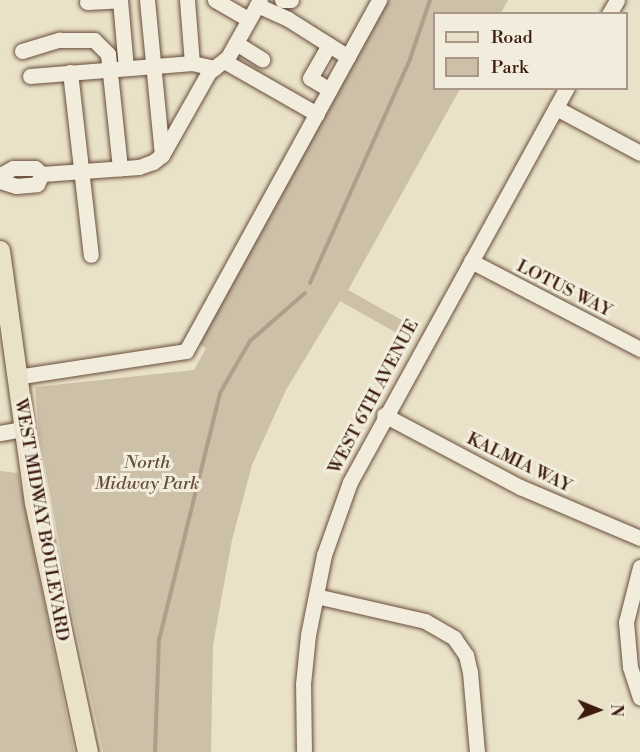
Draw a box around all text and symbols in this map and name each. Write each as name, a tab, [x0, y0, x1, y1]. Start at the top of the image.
legend	[433, 12, 628, 90]
text: Road	[491, 26, 533, 49]
text: Park	[491, 56, 528, 79]
street label: LOTUS WAY	[513, 256, 615, 322]
street label: WEST 6TH AVENUE	[324, 316, 424, 478]
street label: WEST MIDWAY BOULEVARD	[9, 397, 73, 643]
street label: KALMIA WAY	[463, 428, 575, 498]
park label: North Midway Park	[94, 453, 200, 496]
north arrow	[568, 680, 628, 740]
text: N	[606, 704, 626, 717]

